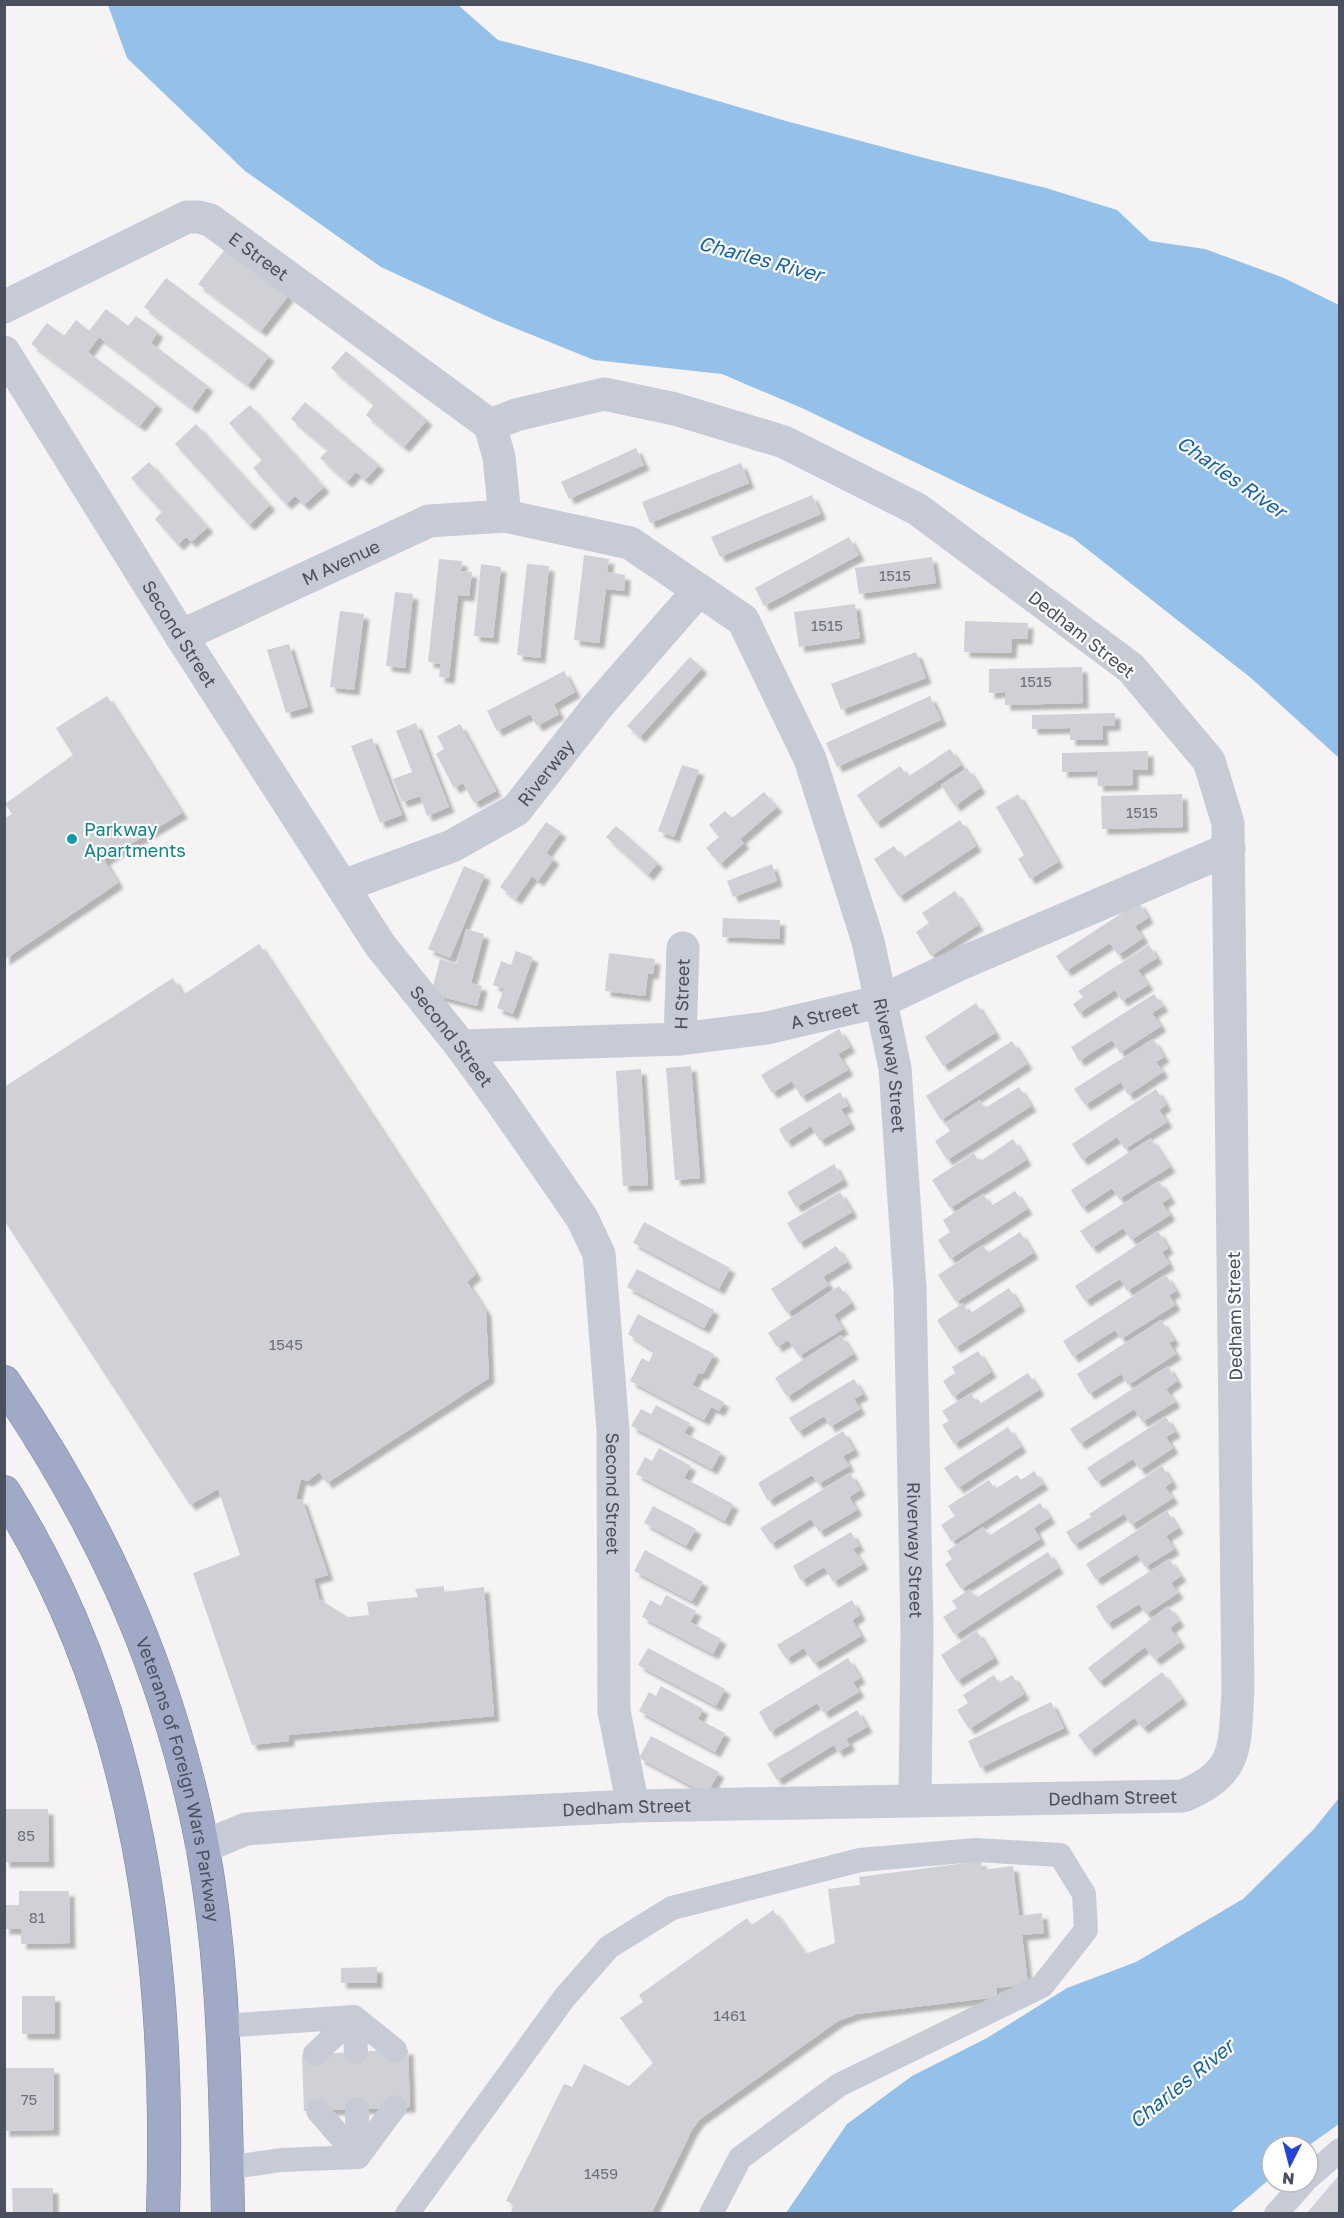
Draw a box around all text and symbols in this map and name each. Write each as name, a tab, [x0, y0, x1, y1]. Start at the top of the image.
street label: E Street	[225, 227, 293, 285]
water label: Charles River	[696, 230, 829, 287]
water label: Charles River	[1173, 430, 1294, 524]
street label: M Avenue	[298, 534, 383, 590]
house number: 1515	[879, 566, 911, 584]
street label: Second Street	[138, 576, 222, 691]
street label: Dedham Street	[1024, 586, 1140, 682]
house number: 1515	[811, 616, 843, 634]
house number: 1515	[1020, 672, 1052, 690]
street label: Riverway	[512, 735, 578, 810]
house number: 1515	[1126, 803, 1158, 821]
place label: Parkway Apartments	[84, 818, 186, 861]
marker: Parkway Apartments	[65, 832, 79, 846]
street label: H Street	[669, 958, 694, 1030]
street label: Second Street	[406, 981, 498, 1091]
street label: A Street	[788, 996, 861, 1033]
street label: Riverway Street	[869, 996, 910, 1134]
street label: Dedham Street	[1222, 1251, 1246, 1381]
house number: 1545	[269, 1335, 303, 1353]
street label: Second Street	[602, 1432, 624, 1555]
street label: Riverway Street	[903, 1482, 928, 1619]
street label: Veterans of Foreign Wars Parkway	[132, 1634, 225, 1923]
street label: Dedham Street	[1048, 1785, 1177, 1809]
street label: Dedham Street	[562, 1794, 692, 1820]
house number: 85	[17, 1826, 35, 1844]
house number: 81	[29, 1908, 45, 1926]
house number: 1461	[714, 2006, 746, 2024]
water label: Charles River	[1124, 2032, 1241, 2132]
house number: 75	[21, 2090, 37, 2108]
north arrow	[1260, 2134, 1320, 2194]
house number: 1459	[584, 2164, 618, 2182]
text: N	[1281, 2168, 1296, 2189]

